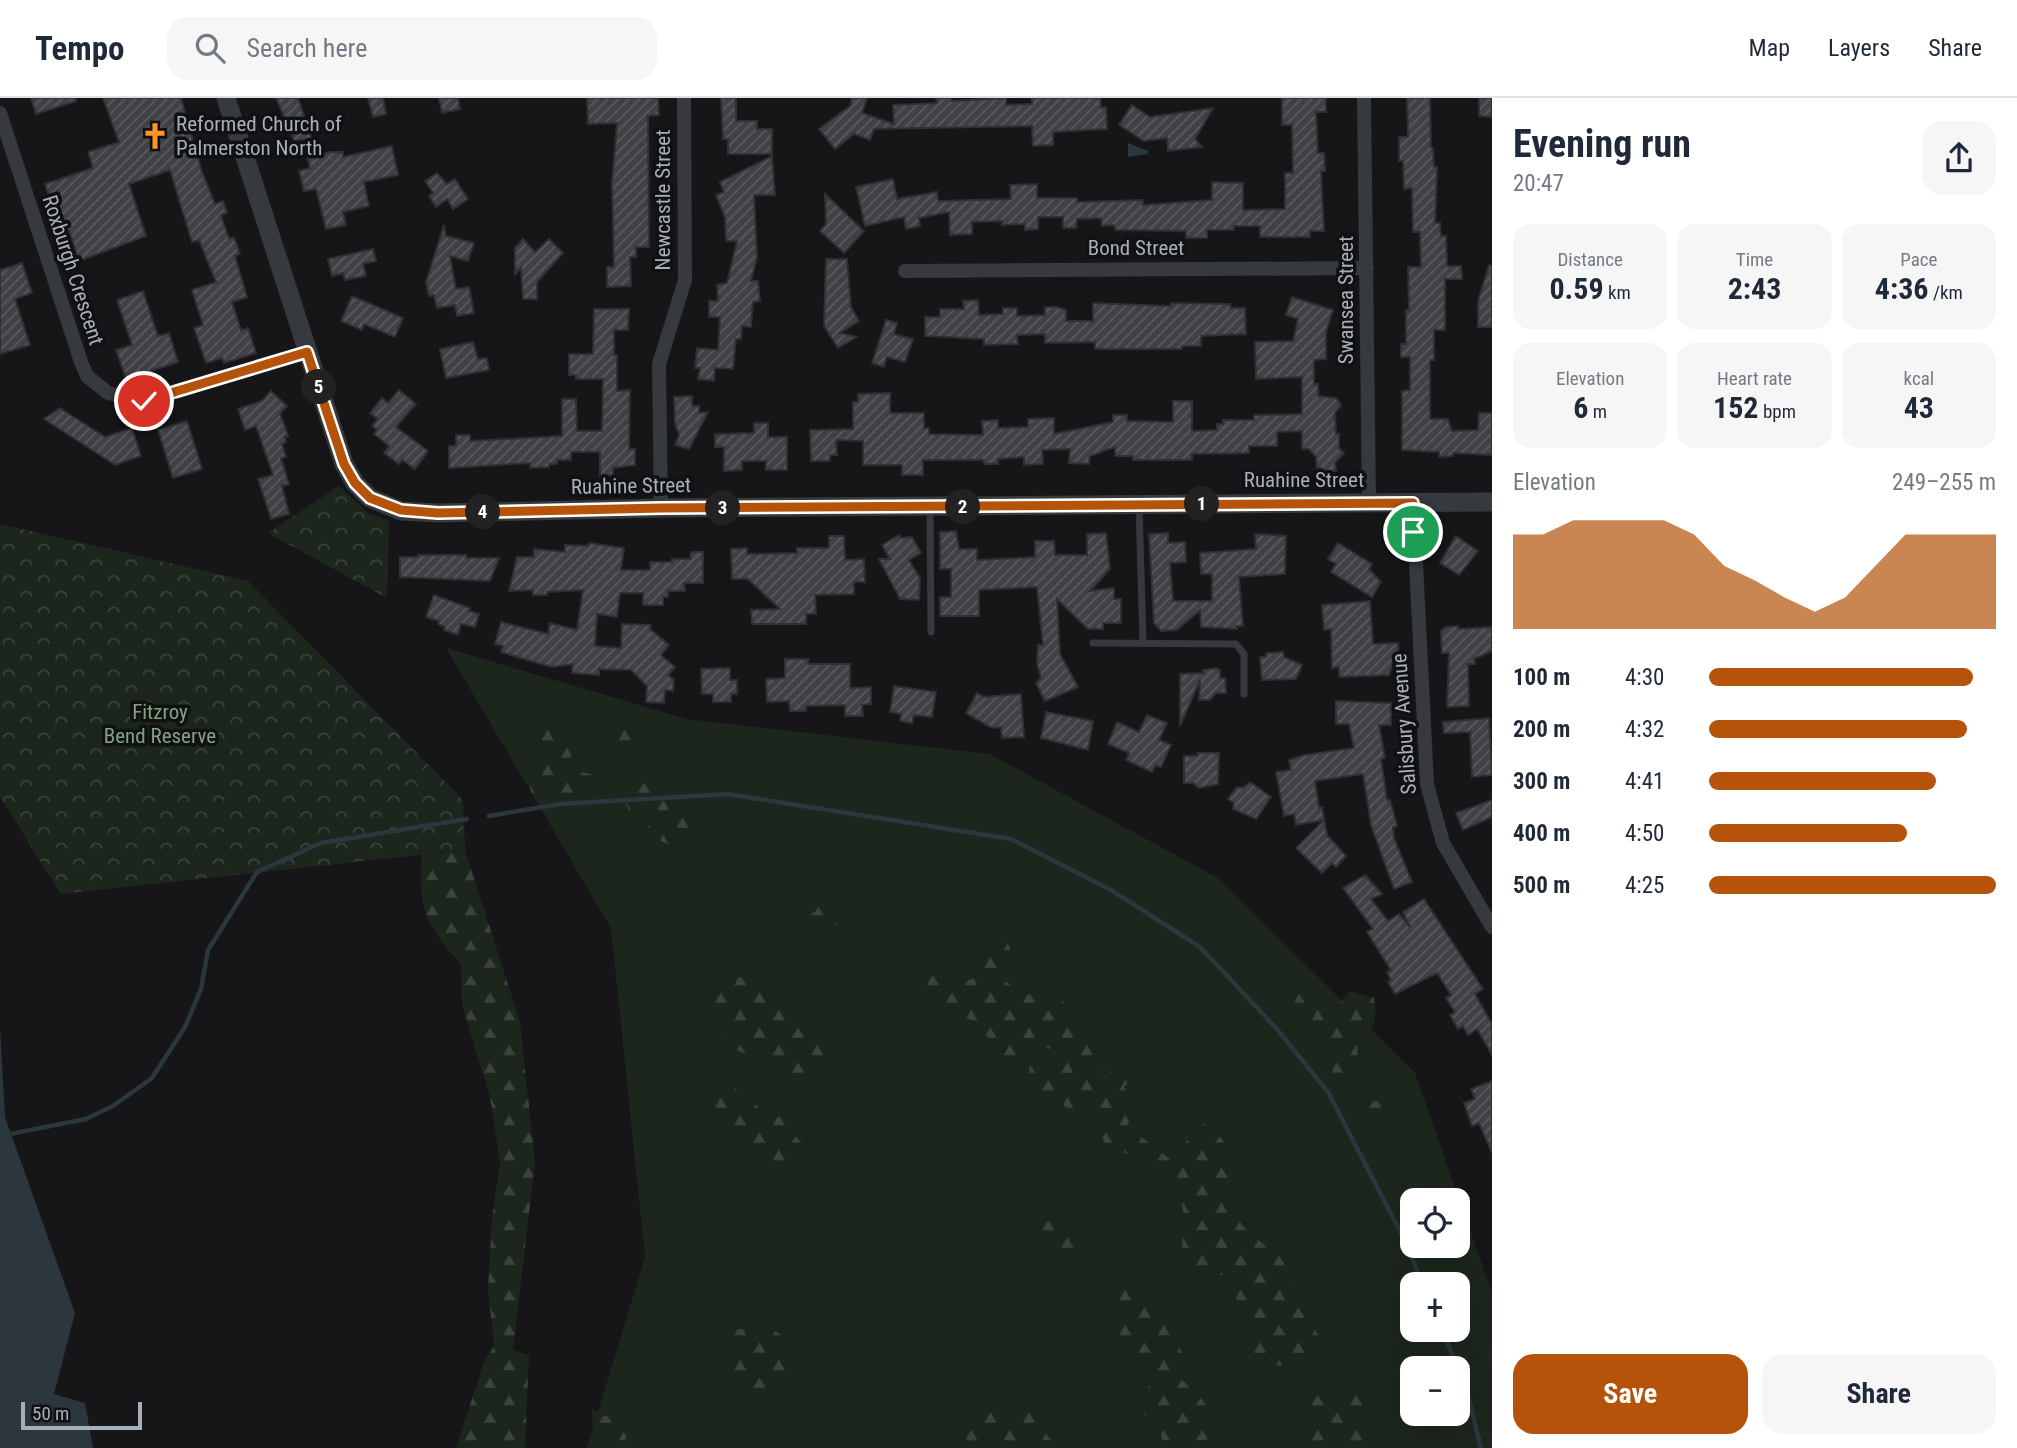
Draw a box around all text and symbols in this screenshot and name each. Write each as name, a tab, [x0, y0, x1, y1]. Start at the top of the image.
search box	[167, 17, 657, 80]
text: Tempo	[35, 29, 125, 68]
icon: search	[191, 29, 229, 67]
text: Search here	[247, 33, 367, 63]
text: Map	[1749, 34, 1790, 62]
text: Layers	[1828, 34, 1890, 62]
text: Share	[1928, 34, 1982, 62]
place label: Reformed Church of Palmerston North	[176, 112, 342, 160]
church icon: Reformed Church of Palmerston North	[140, 121, 170, 151]
button: share	[1922, 121, 1996, 195]
text: Evening run	[1513, 122, 1691, 166]
street label: Newcastle Street	[651, 130, 675, 270]
text: 20:47	[1513, 170, 1564, 197]
street label: Roxburgh Crescent	[37, 192, 109, 348]
street label: Bond Street	[1088, 236, 1184, 260]
street label: Swansea Street	[1334, 236, 1358, 364]
text: Distance	[1557, 248, 1623, 271]
text: Time	[1736, 248, 1773, 271]
text: Pace	[1900, 248, 1937, 271]
text: 0.59	[1549, 271, 1604, 306]
text: 2:43	[1728, 271, 1781, 306]
text: 4:36	[1875, 271, 1929, 306]
text: km	[1604, 281, 1631, 304]
text: /km	[1929, 281, 1963, 304]
text: Elevation	[1556, 367, 1624, 390]
text: Heart rate	[1717, 367, 1792, 390]
text: kcal	[1904, 367, 1934, 390]
pin: 5	[302, 370, 336, 404]
pin	[114, 371, 174, 431]
text: 5	[314, 375, 323, 398]
icon: check	[125, 382, 163, 420]
text: 6	[1573, 390, 1588, 425]
text: 152	[1713, 390, 1759, 425]
text: 43	[1904, 390, 1934, 425]
text: m	[1588, 400, 1607, 423]
text: bpm	[1759, 400, 1796, 423]
street label: Ruahine Street	[1244, 468, 1364, 492]
text: Elevation	[1513, 469, 1596, 496]
text: 249–255 m	[1892, 469, 1996, 496]
street label: Ruahine Street	[571, 473, 691, 499]
pin: 1	[1184, 486, 1220, 522]
pin: 3	[706, 490, 740, 526]
pin: 2	[946, 490, 981, 524]
text: 1	[1197, 492, 1206, 515]
pin: 4	[466, 494, 500, 530]
text: 2	[958, 495, 967, 518]
text: 3	[718, 496, 727, 519]
text: 4	[478, 500, 487, 523]
pin	[1383, 502, 1443, 562]
icon: arrive	[1394, 513, 1432, 551]
street label: Salisbury Avenue	[1387, 653, 1421, 795]
text: 100 m	[1513, 664, 1570, 691]
text: 4:30	[1625, 664, 1664, 691]
park label: Fitzroy Bend Reserve	[104, 700, 216, 748]
text: 200 m	[1513, 716, 1570, 743]
text: 4:32	[1625, 716, 1664, 743]
text: 300 m	[1513, 768, 1570, 795]
text: 4:41	[1625, 768, 1664, 795]
text: 400 m	[1513, 820, 1570, 847]
text: 4:50	[1625, 820, 1664, 847]
text: 500 m	[1513, 872, 1570, 899]
text: 4:25	[1625, 872, 1664, 899]
map controls	[1400, 1188, 1470, 1426]
button: locate	[1400, 1188, 1470, 1258]
button: +	[1400, 1272, 1470, 1342]
button: Save	[1513, 1354, 1748, 1434]
button: Share	[1762, 1354, 1996, 1434]
button: −	[1400, 1356, 1470, 1426]
scale bar	[21, 1399, 142, 1431]
text: 50 m	[32, 1402, 69, 1425]

